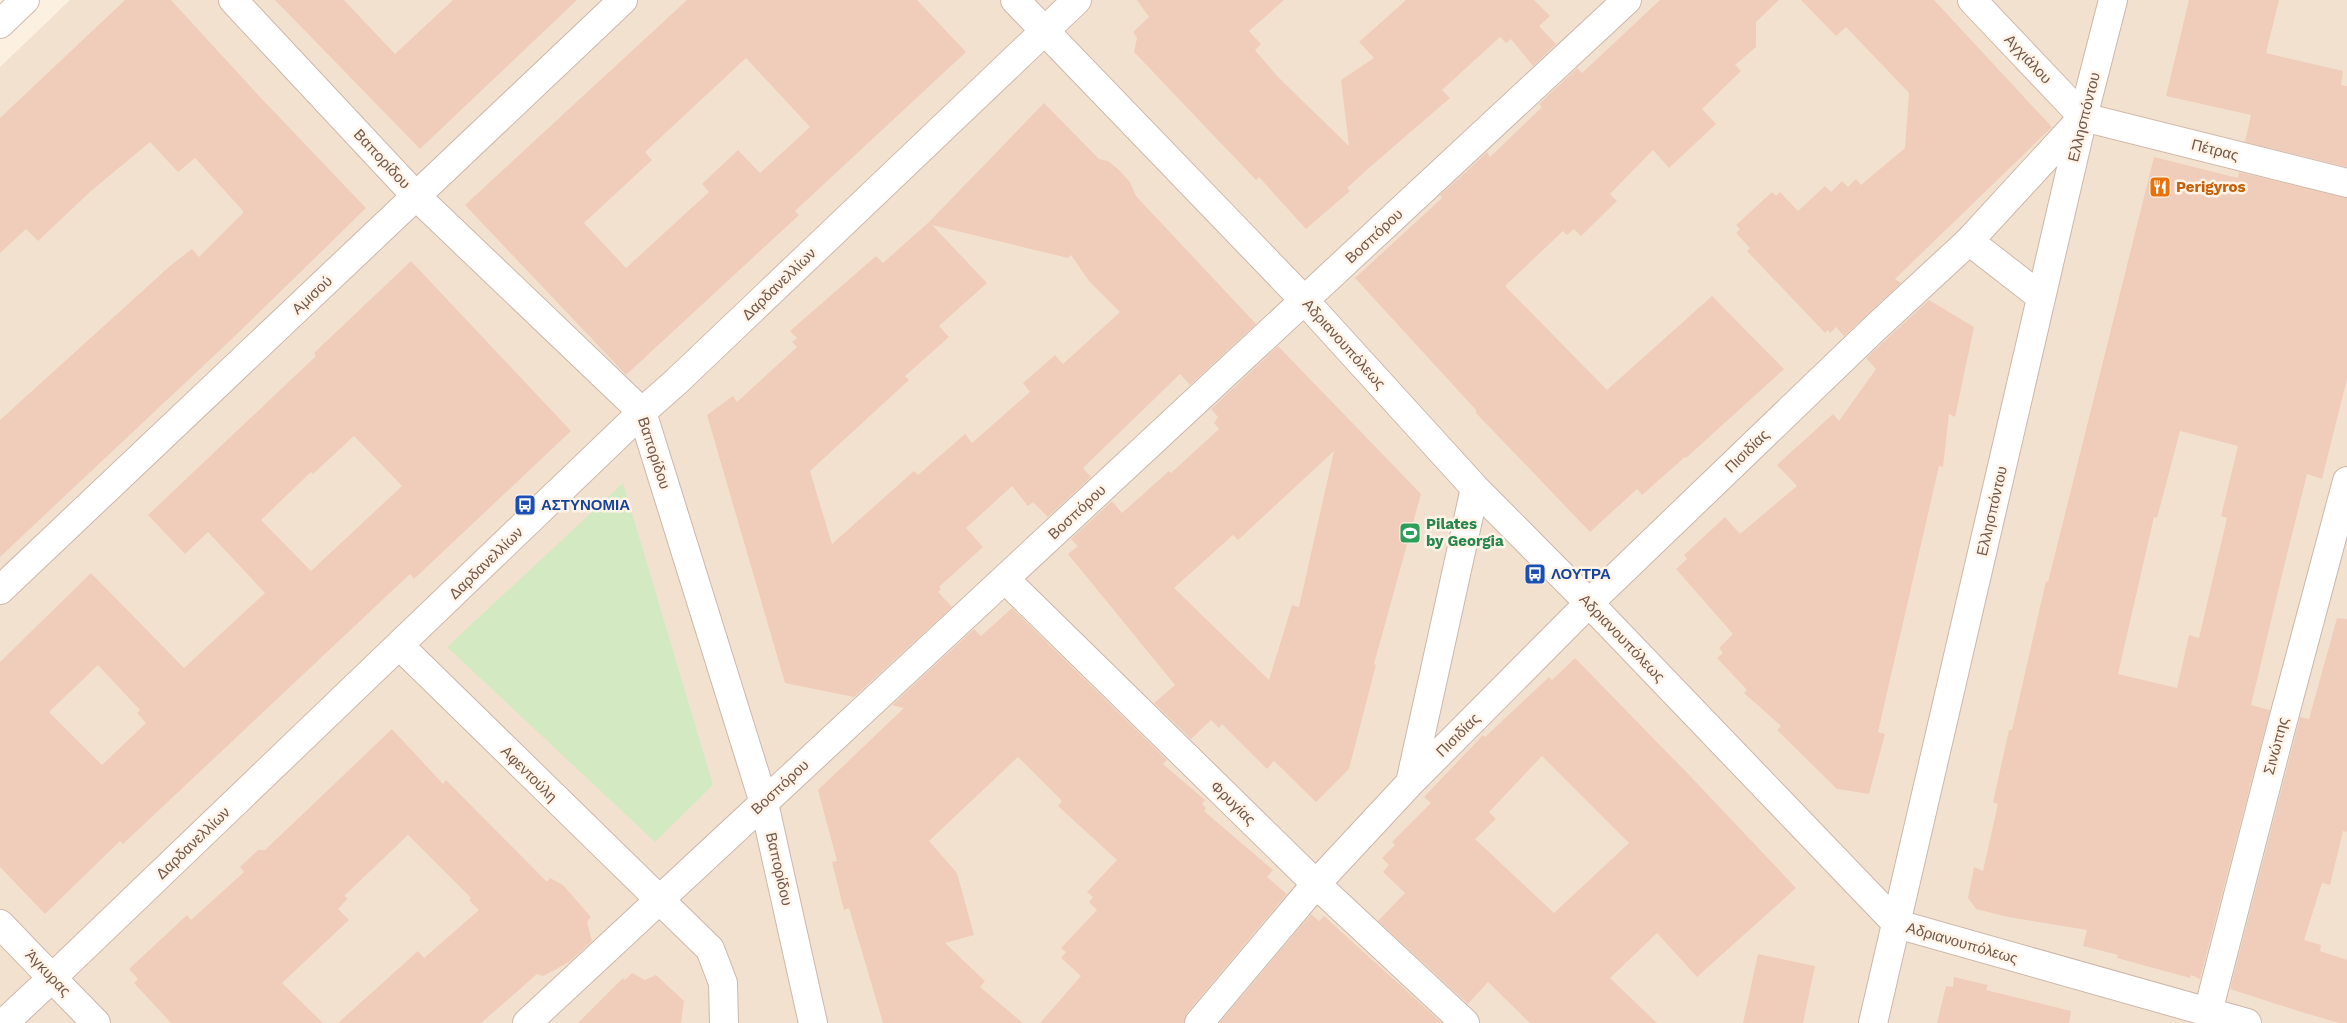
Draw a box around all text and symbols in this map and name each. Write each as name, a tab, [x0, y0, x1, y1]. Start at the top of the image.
street label: Αγχιάλου	[2001, 31, 2055, 87]
street label: Ελλησπόντου	[2064, 70, 2104, 164]
street label: Βαπορίδου	[350, 125, 414, 193]
street label: Πέτρας	[2190, 135, 2240, 165]
restaurant icon: Perigyros	[2148, 175, 2172, 199]
place label: Perigyros	[2176, 178, 2245, 196]
street label: Βοσπόρου	[1342, 205, 1406, 267]
street label: Δαρδανελλίων	[738, 244, 820, 324]
street label: Αμισού	[288, 272, 336, 318]
street label: Αδριανουπόλεως	[1299, 295, 1389, 393]
street label: Βαπορίδου	[634, 415, 674, 491]
street label: Πισιδίας	[1721, 426, 1773, 476]
street label: Ελλησπόντου	[1973, 464, 2011, 558]
street label: Βοσπόρου	[1045, 481, 1109, 543]
bus stop icon: ΑΣΤΥΝΟΜΙΑ	[513, 493, 537, 517]
place label: ΑΣΤΥΝΟΜΙΑ	[541, 496, 630, 514]
place label: Pilates by Georgia	[1426, 515, 1504, 550]
sports icon: Pilates by Georgia	[1398, 521, 1422, 545]
street label: Δαρδανελλίων	[445, 523, 527, 603]
bus stop icon: ΛΟΥΤΡΑ	[1523, 562, 1547, 586]
place label: ΛΟΥΤΡΑ	[1551, 565, 1611, 583]
street label: Αδριανουπόλεως	[1576, 590, 1668, 686]
street label: Πισιδίας	[1432, 709, 1484, 761]
street label: Σινώπης	[2260, 715, 2292, 777]
street label: Αφεντούλη	[497, 742, 561, 806]
street label: Βοσπόρου	[748, 756, 812, 818]
street label: Φρυγίας	[1207, 777, 1259, 829]
street label: Δαρδανελλίων	[152, 803, 234, 883]
street label: Βαπορίδου	[762, 831, 796, 907]
street label: Αδριανουπόλεως	[1904, 918, 2020, 968]
street label: Άγκυρας	[22, 946, 74, 1000]

